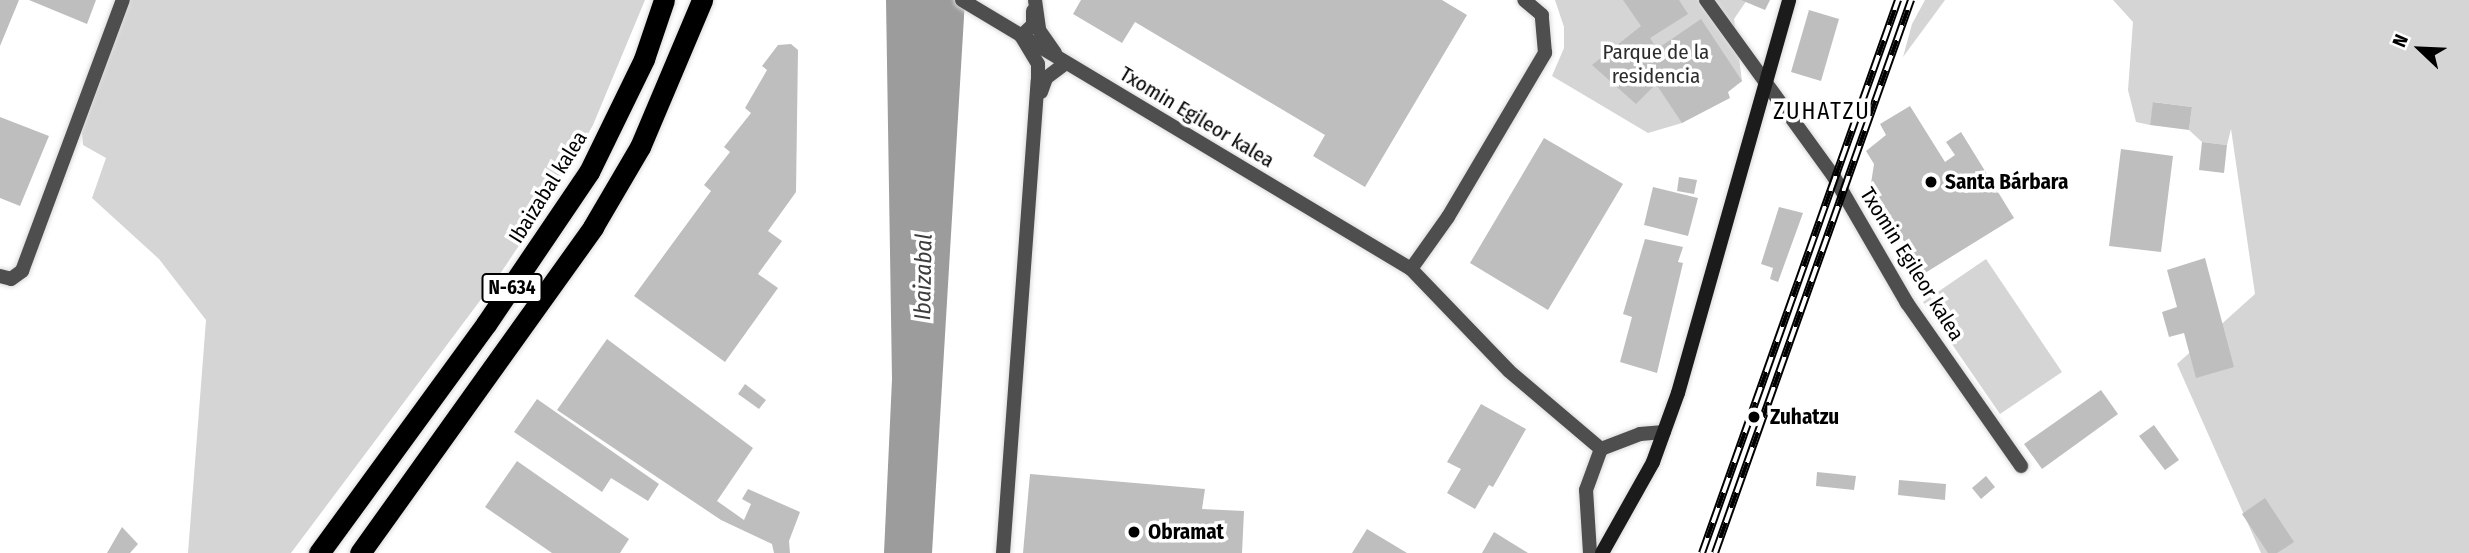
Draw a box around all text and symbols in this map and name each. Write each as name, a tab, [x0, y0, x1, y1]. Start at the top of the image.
north arrow	[2385, 14, 2455, 84]
text: N	[2387, 31, 2413, 50]
park label: Parque de la residencia	[1603, 39, 1709, 89]
street label: Txomin Egileor kalea	[1115, 61, 1279, 173]
district label: ZUHATZU	[1774, 97, 1870, 125]
street label: Ibaizabal kalea	[504, 126, 592, 248]
place label: Santa Bárbara	[1945, 169, 2068, 195]
marker: Santa Bárbara	[1923, 174, 1939, 190]
street label: Txomin Egileor kalea	[1855, 183, 1969, 345]
water label: Ibaizabal	[908, 233, 938, 321]
road number: N-634	[480, 272, 544, 304]
place label: Zuhatzu	[1770, 404, 1839, 430]
marker: Zuhatzu	[1744, 407, 1764, 427]
place label: Obramat	[1148, 519, 1224, 545]
marker: Obramat	[1126, 524, 1142, 540]

